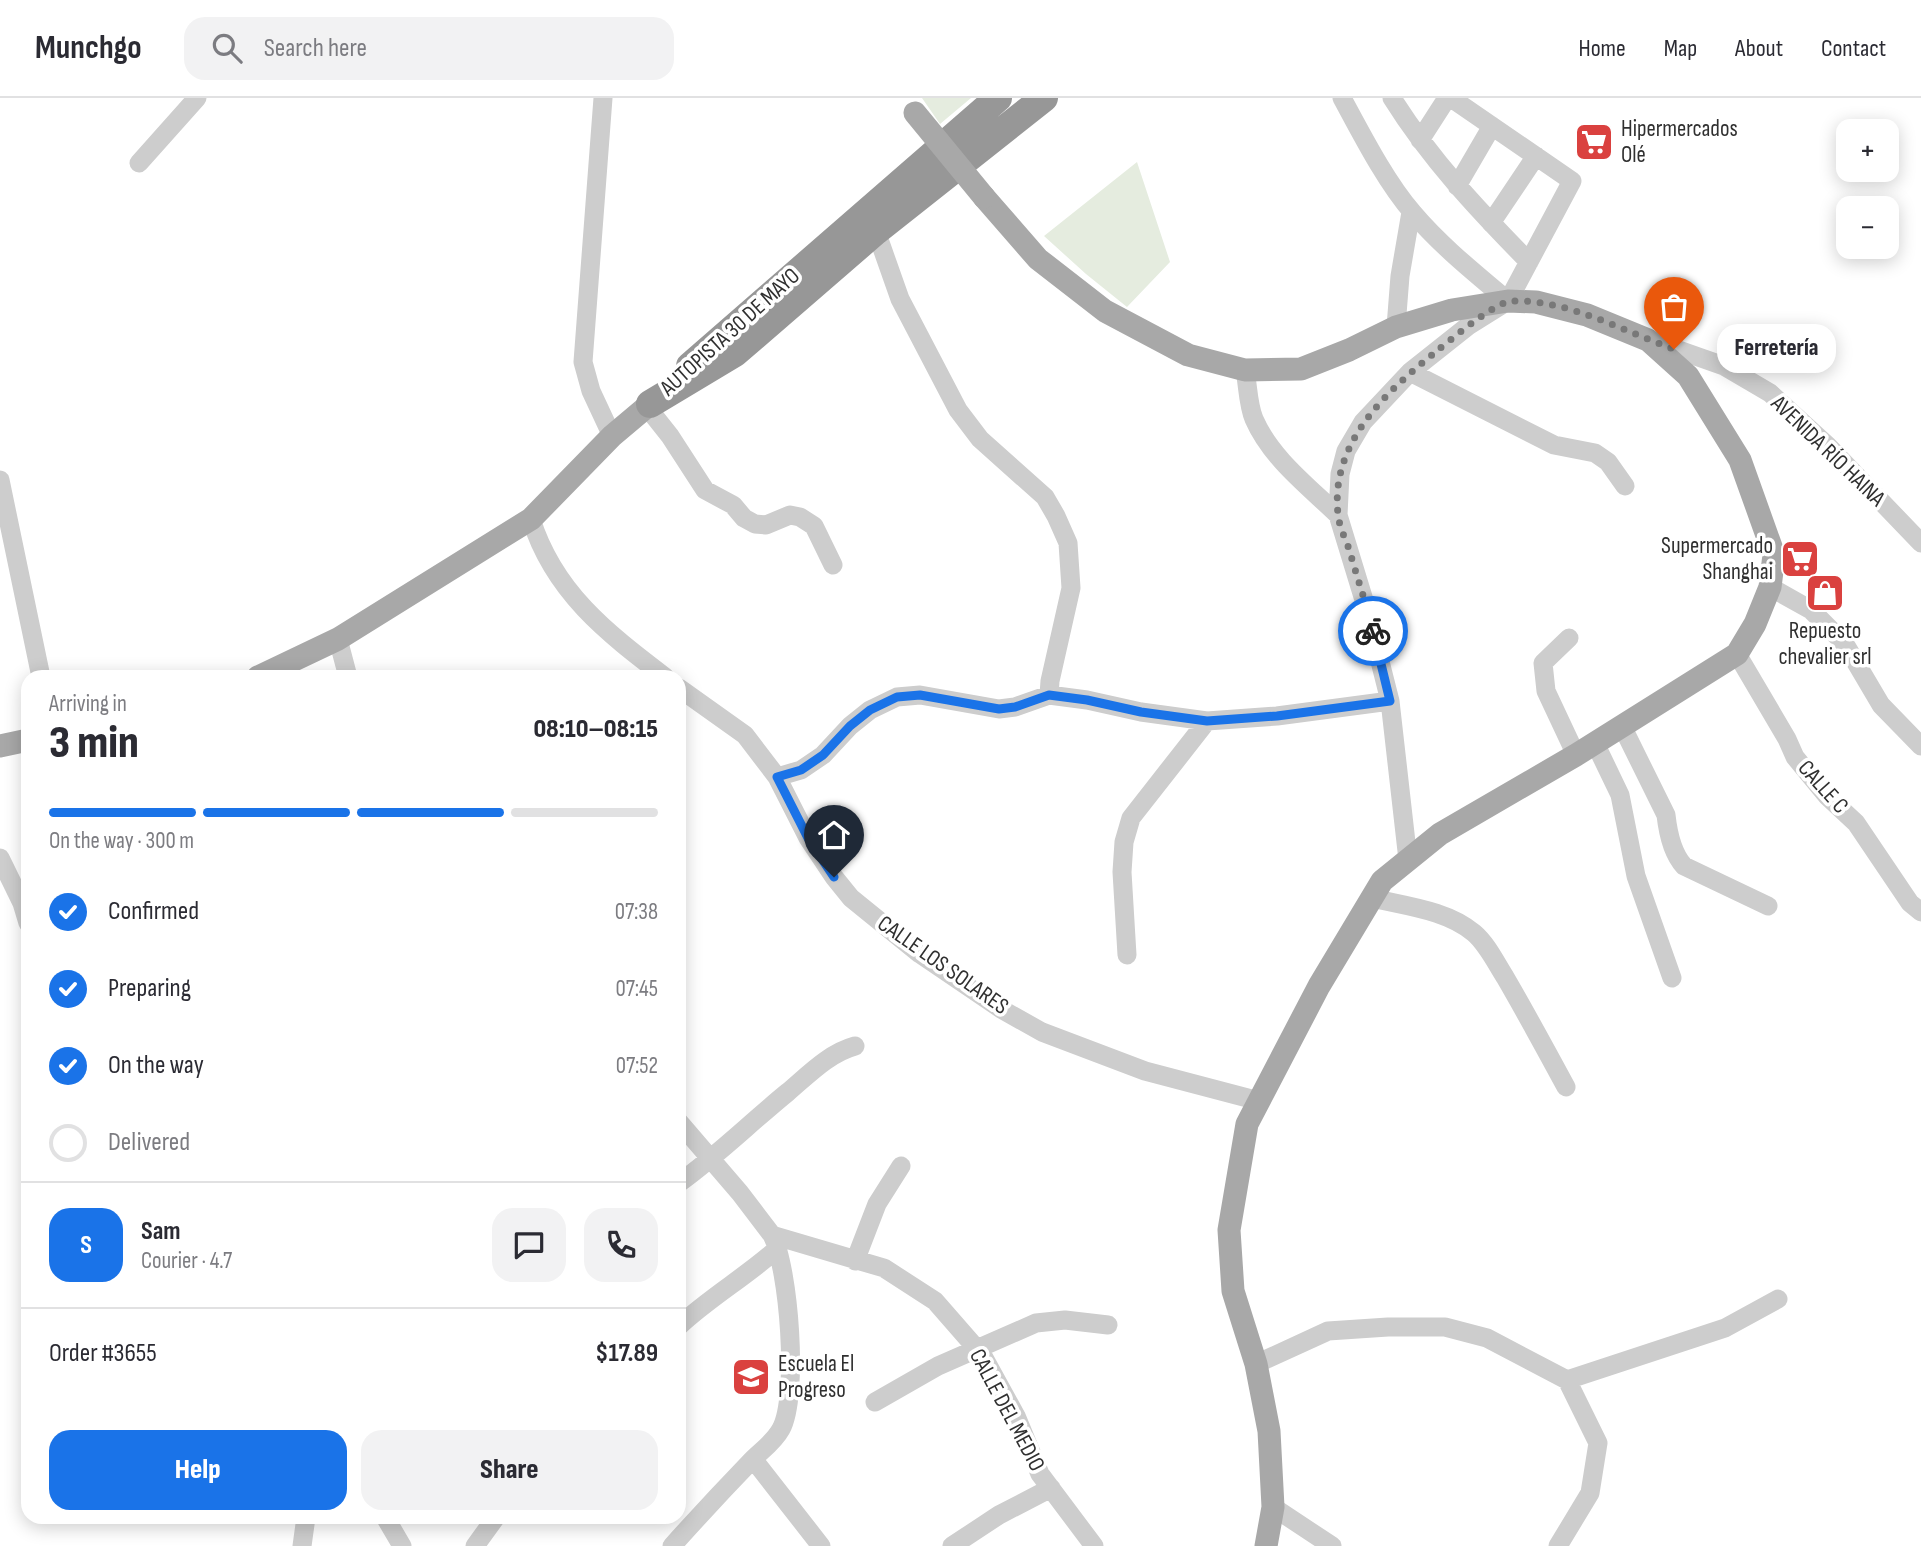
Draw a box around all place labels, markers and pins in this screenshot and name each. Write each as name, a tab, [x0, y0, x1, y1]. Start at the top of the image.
place label: Hipermercados Olé	[1621, 115, 1738, 169]
supermarket icon: Hipermercados Olé	[1573, 121, 1615, 163]
pin	[1644, 277, 1704, 349]
callout: Ferretería	[1716, 324, 1835, 374]
place label: Supermercado Shanghai	[1661, 532, 1773, 586]
supermarket icon: Supermercado Shanghai	[1779, 538, 1821, 580]
shop icon: Repuesto chevalier srl	[1804, 572, 1846, 614]
place label: Repuesto chevalier srl	[1778, 617, 1872, 671]
pin	[804, 805, 864, 877]
place label: Escuela El Progreso	[778, 1350, 854, 1404]
school or university icon: Escuela El Progreso	[730, 1356, 772, 1398]

